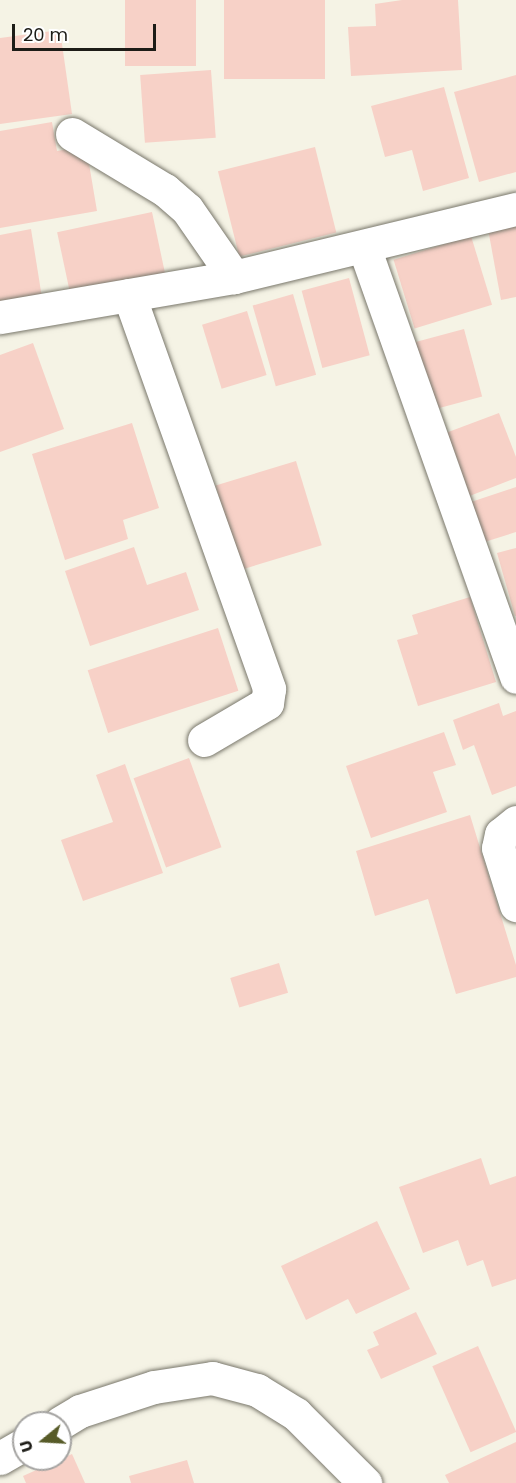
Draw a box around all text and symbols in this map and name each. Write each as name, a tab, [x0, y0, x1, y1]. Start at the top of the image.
scale bar	[15, 12, 159, 50]
text: 20 m	[23, 22, 68, 47]
north arrow	[12, 1411, 72, 1471]
text: U	[14, 1437, 39, 1455]

